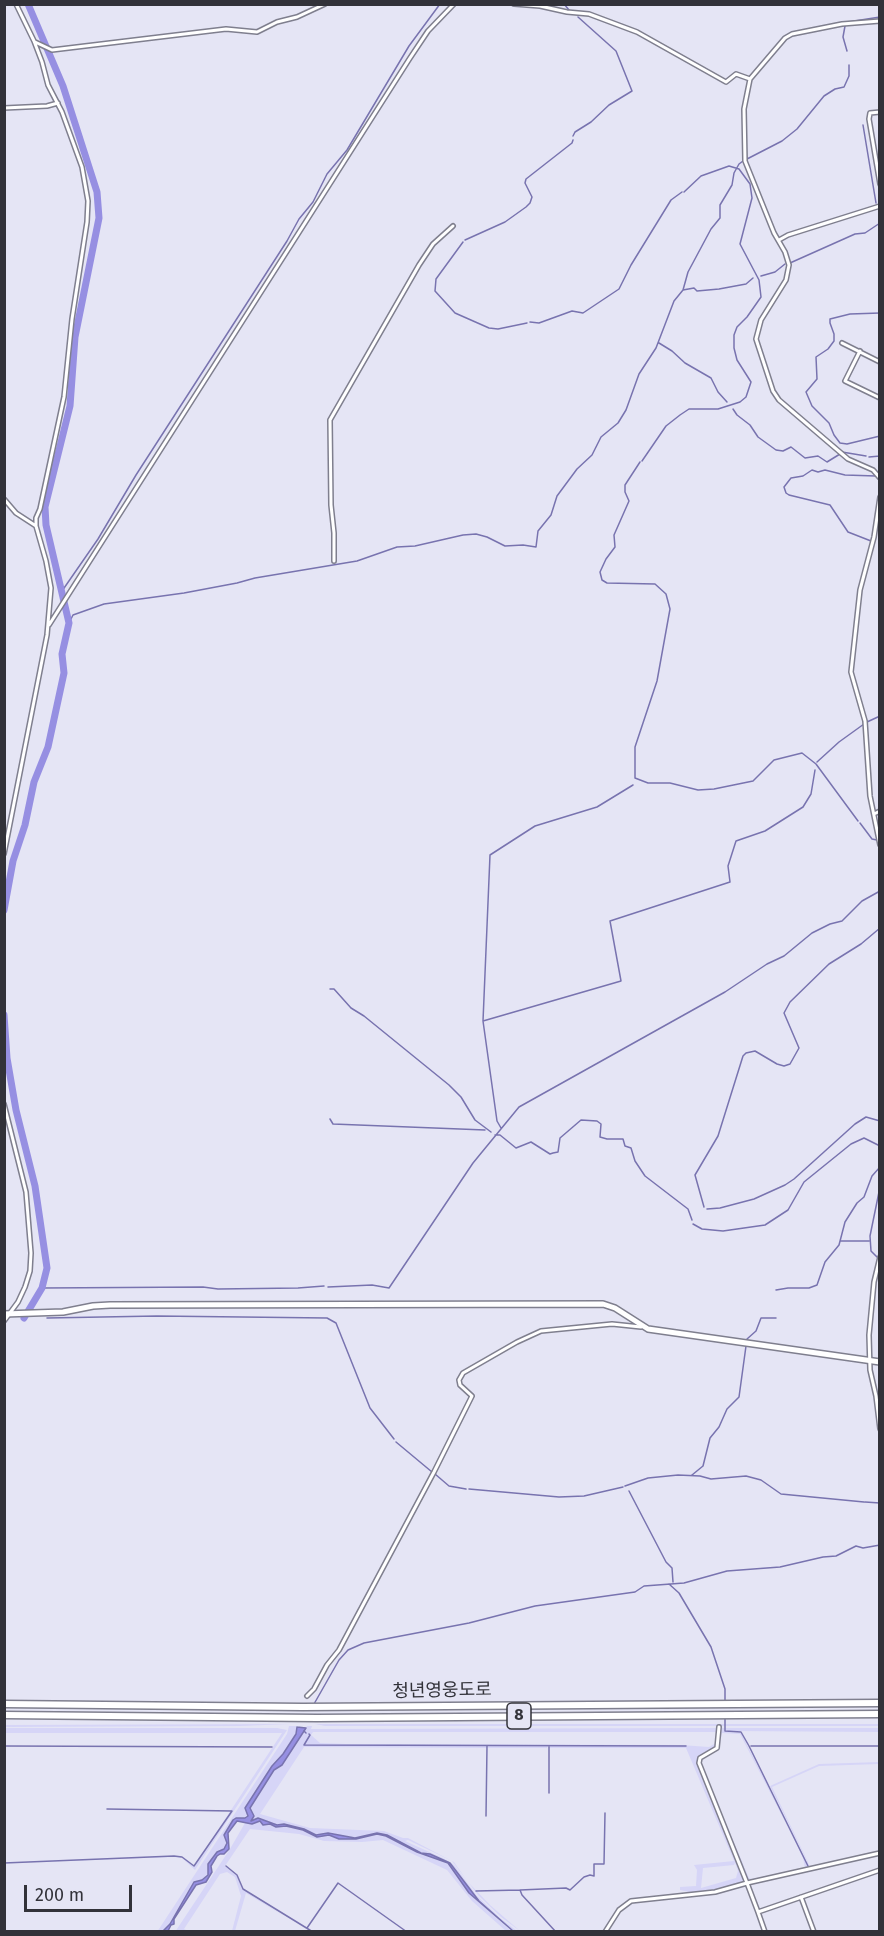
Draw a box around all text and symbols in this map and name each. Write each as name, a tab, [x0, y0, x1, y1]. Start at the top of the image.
street label: 청년영웅도로	[392, 1679, 492, 1703]
road number: 8	[507, 1703, 531, 1729]
scale bar	[27, 1873, 135, 1911]
text: 200 m	[35, 1884, 84, 1906]

